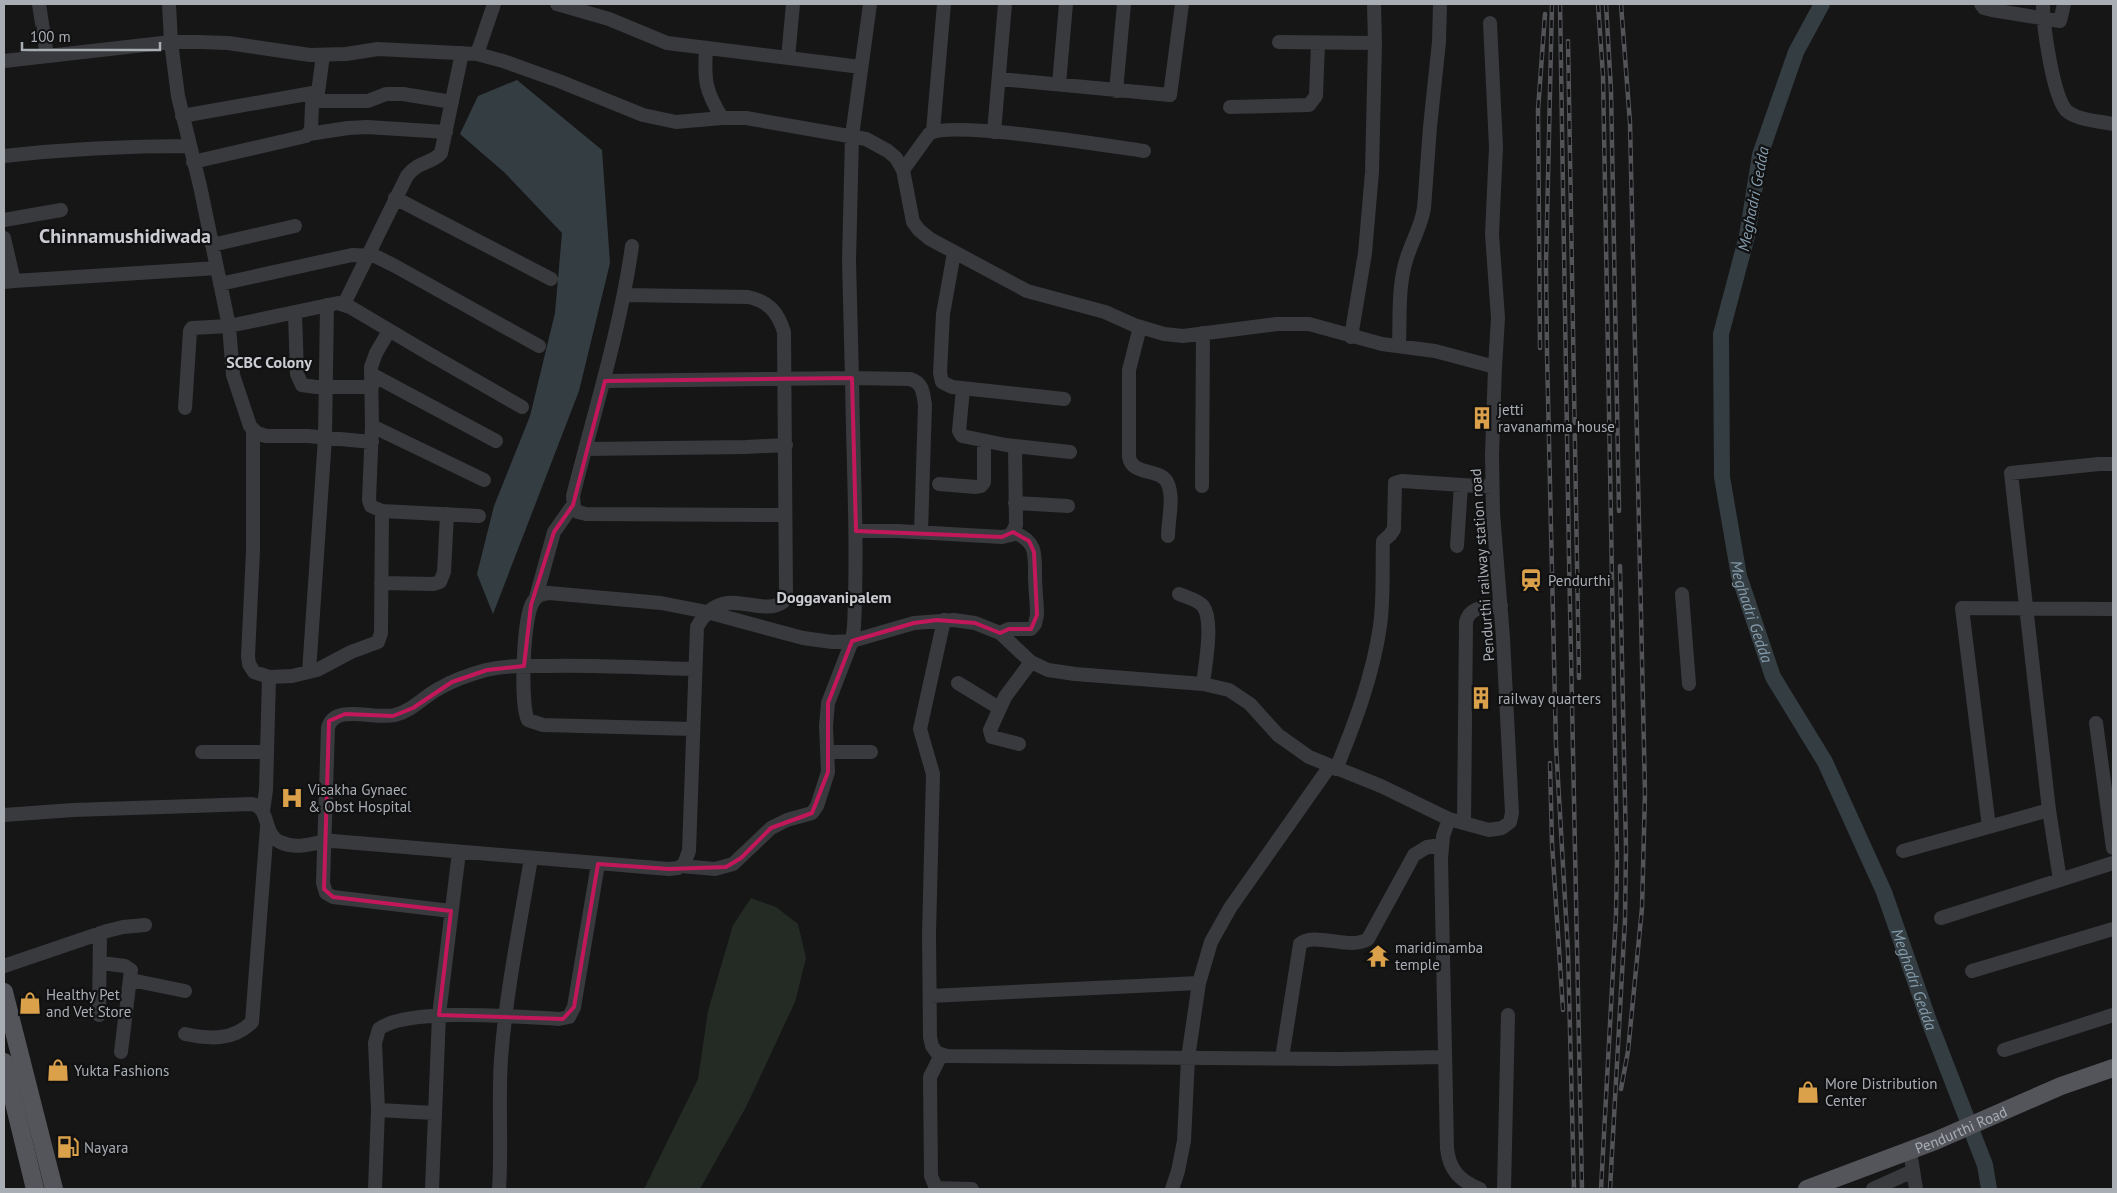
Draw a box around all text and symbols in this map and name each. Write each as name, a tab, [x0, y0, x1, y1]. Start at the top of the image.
scale bar	[22, 20, 160, 52]
text: 100 m	[30, 27, 71, 46]
water label: Meghadri Gedda	[1733, 145, 1773, 253]
district label: Chinnamushidiwada	[39, 223, 211, 249]
district label: SCBC Colony	[226, 352, 312, 372]
place label: jetti ravanamma house	[1498, 400, 1615, 436]
building icon: jetti ravanamma house	[1469, 405, 1495, 431]
street label: Pendurthi railway station road	[1466, 468, 1498, 662]
water label: Meghadri Gedda	[1726, 559, 1777, 665]
station icon: Pendurthi	[1518, 567, 1544, 593]
place label: Pendurthi	[1548, 571, 1611, 590]
district label: Doggavanipalem	[777, 587, 892, 607]
building icon: railway quarters	[1468, 685, 1494, 711]
place label: railway quarters	[1498, 689, 1601, 708]
place label: Visakha Gynaec & Obst Hospital	[307, 780, 412, 816]
hospital icon: Visakha Gynaec & Obst Hospital	[279, 785, 305, 811]
water label: Meghadri Gedda	[1887, 926, 1942, 1033]
place label: maridimamba temple	[1395, 938, 1483, 974]
temple icon: maridimamba temple	[1365, 943, 1391, 969]
place label: Healthy Pet and Vet Store	[46, 985, 131, 1021]
shop icon: Healthy Pet and Vet Store	[17, 990, 43, 1016]
shop icon: Yukta Fashions	[45, 1057, 71, 1083]
place label: Yukta Fashions	[74, 1061, 169, 1080]
place label: More Distribution Center	[1825, 1074, 1938, 1110]
shop icon: More Distribution Center	[1795, 1079, 1821, 1105]
street label: Pendurthi Road	[1912, 1101, 2010, 1157]
fuel station icon: Nayara	[55, 1134, 81, 1160]
place label: Nayara	[84, 1138, 129, 1157]

